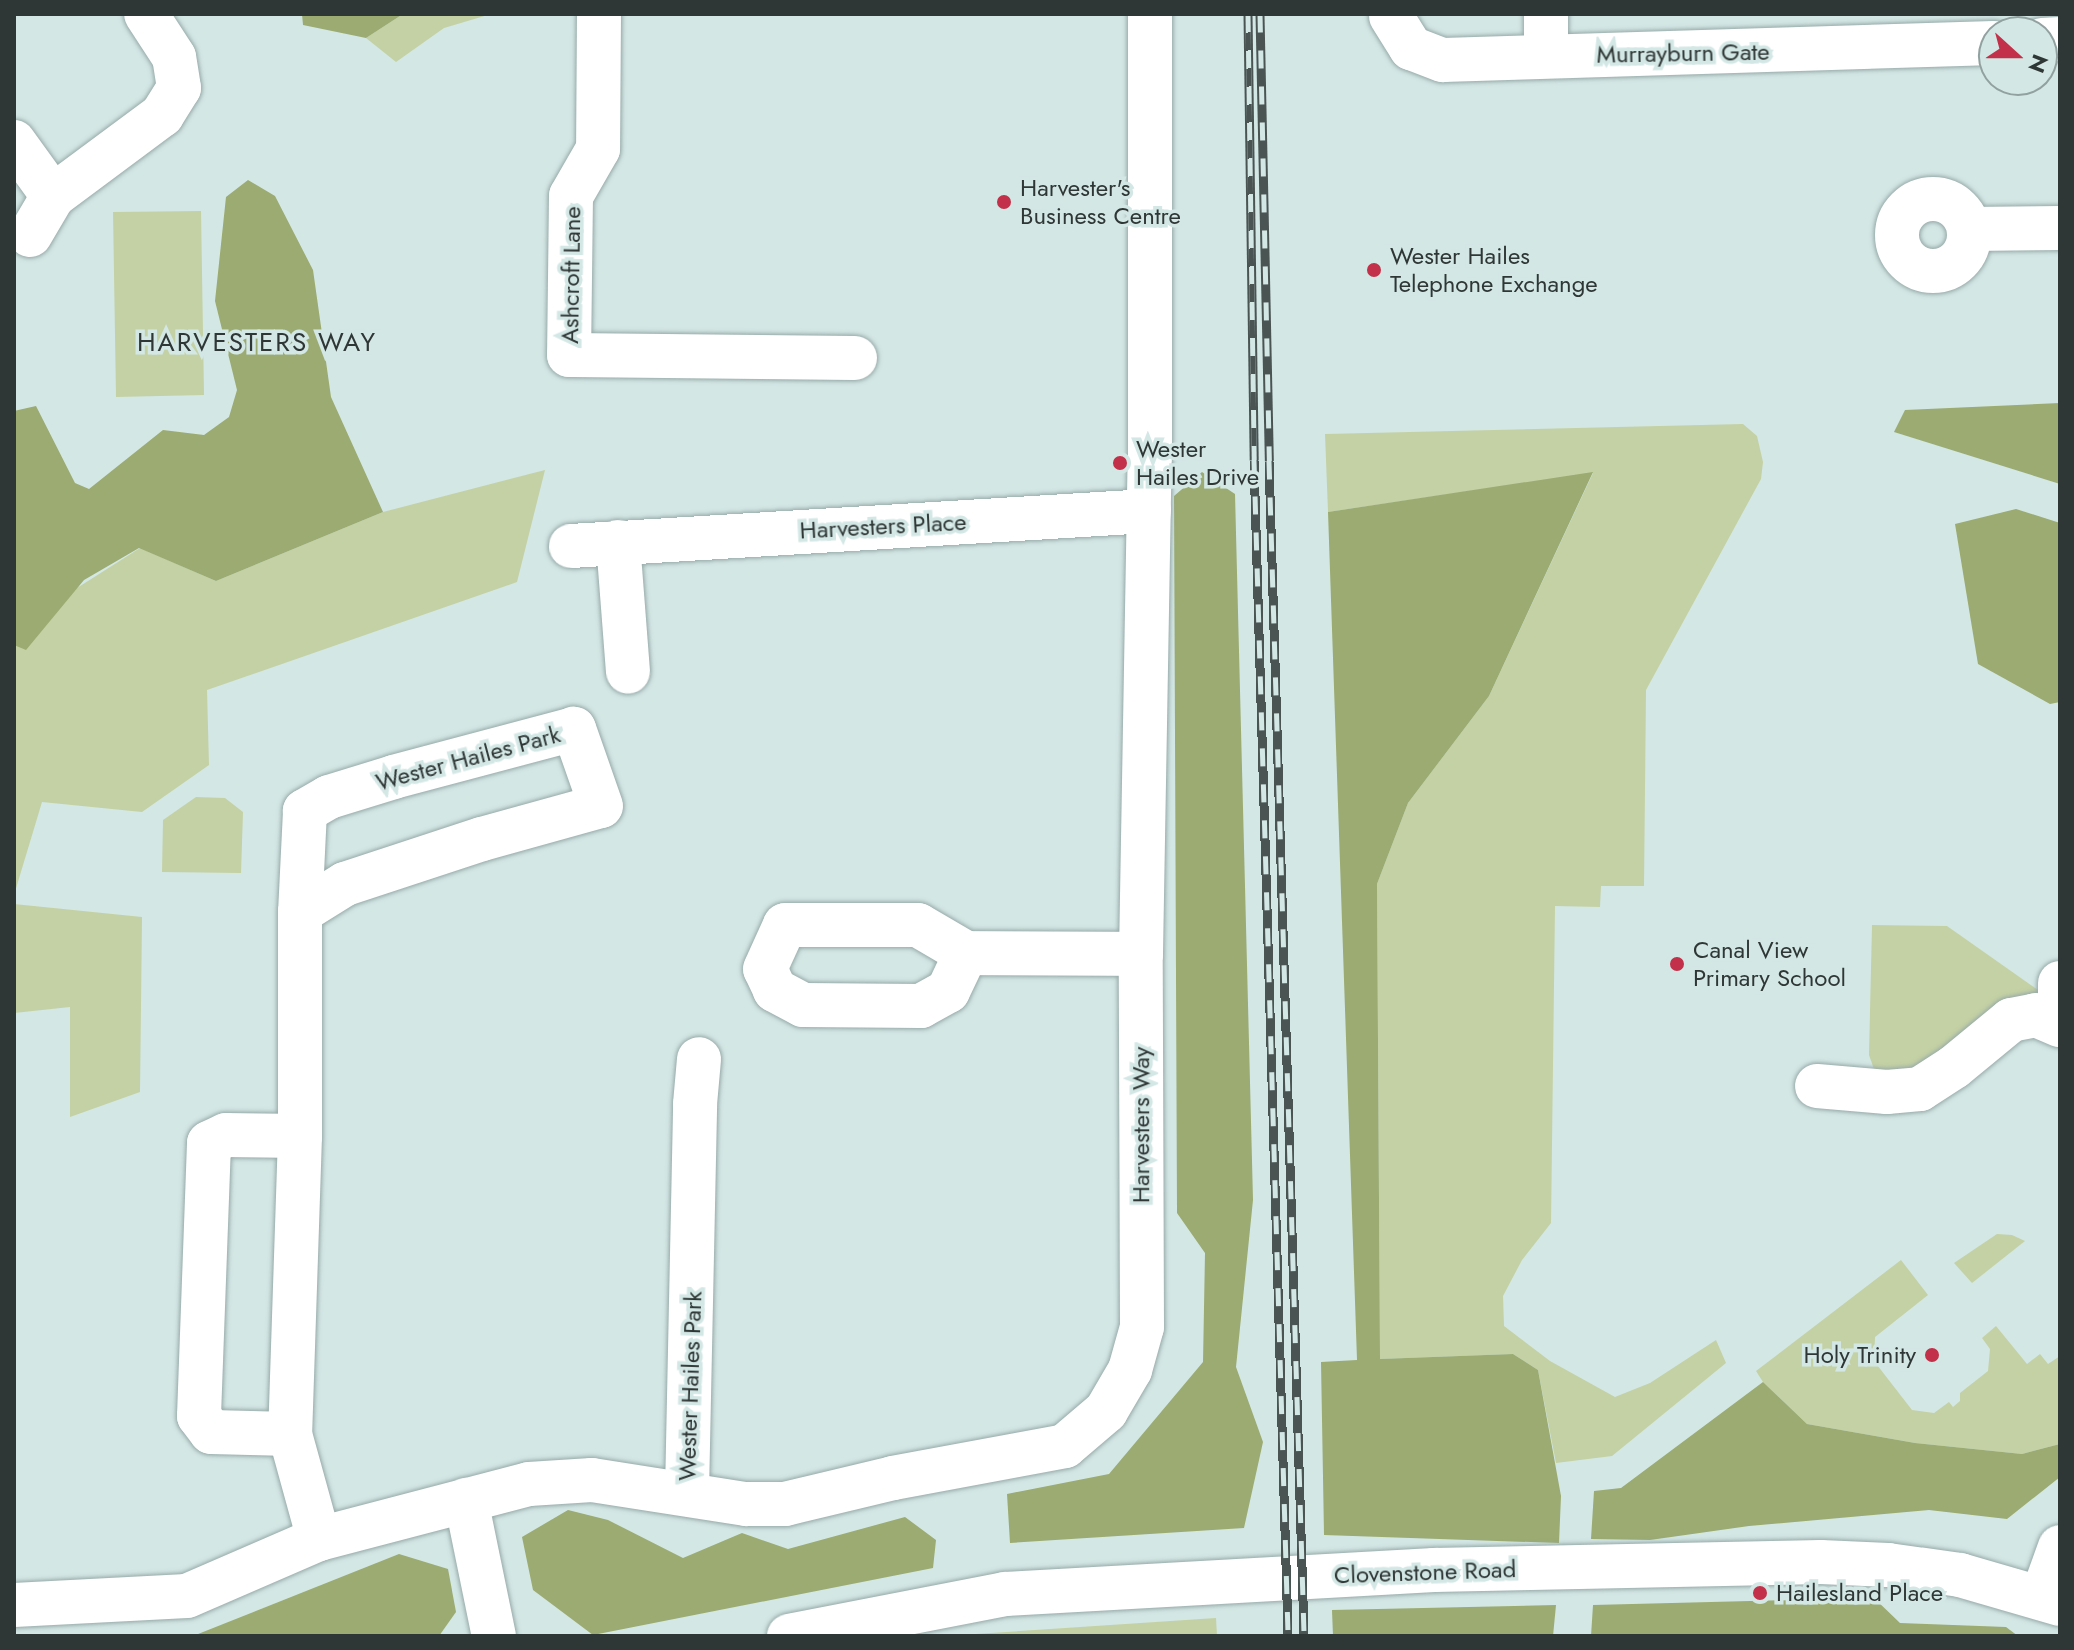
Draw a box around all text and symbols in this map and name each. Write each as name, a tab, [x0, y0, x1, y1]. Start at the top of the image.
north arrow	[1978, 16, 2058, 96]
street label: Murrayburn Gate	[1596, 37, 1770, 69]
text: N	[2020, 50, 2057, 78]
place label: Harvester's Business Centre	[1020, 174, 1181, 230]
marker: Harvester's Business Centre	[995, 193, 1013, 211]
street label: Ashcroft Lane	[555, 206, 587, 344]
place label: Wester Hailes Telephone Exchange	[1390, 242, 1598, 298]
marker: Wester Hailes Telephone Exchange	[1365, 261, 1383, 279]
district label: HARVESTERS WAY	[137, 327, 377, 359]
place label: Wester Hailes Drive	[1136, 435, 1259, 491]
marker: Wester Hailes Drive	[1111, 454, 1129, 472]
street label: Harvesters Place	[799, 507, 967, 545]
street label: Wester Hailes Park	[373, 720, 563, 796]
place label: Canal View Primary School	[1693, 936, 1846, 992]
marker: Canal View Primary School	[1668, 955, 1686, 973]
street label: Harvesters Way	[1127, 1047, 1155, 1203]
street label: Wester Hailes Park	[672, 1291, 708, 1481]
place label: Holy Trinity	[1804, 1341, 1916, 1369]
marker: Holy Trinity	[1923, 1346, 1941, 1364]
street label: Clovenstone Road	[1333, 1554, 1517, 1590]
place label: Hailesland Place	[1776, 1579, 1943, 1607]
marker: Hailesland Place	[1751, 1584, 1769, 1602]

